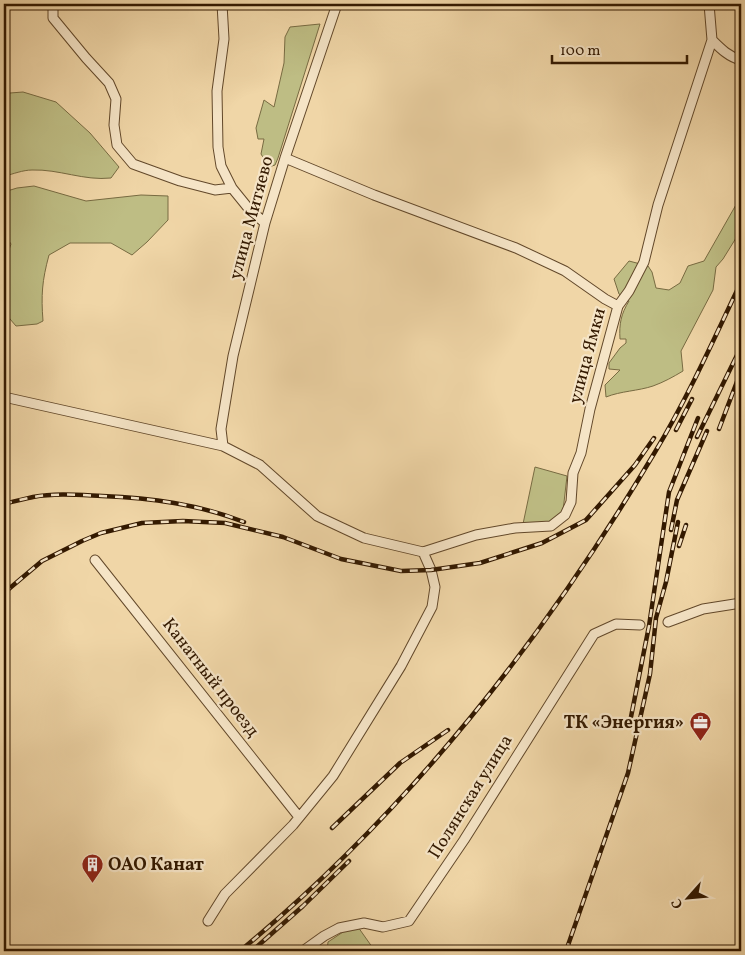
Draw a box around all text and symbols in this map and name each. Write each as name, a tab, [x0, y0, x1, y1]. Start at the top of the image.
scale bar	[552, 32, 688, 64]
text: 100 m	[560, 41, 600, 62]
street label: улица Митяево	[223, 153, 281, 283]
street label: улица Ямки	[563, 305, 613, 407]
street label: Канатный проезд	[156, 613, 264, 743]
place label: ТК «Энергия»	[564, 711, 684, 736]
office icon: ТК «Энергия»	[688, 711, 712, 742]
street label: Полянская улица	[423, 730, 519, 864]
building icon: ОАО Канат	[80, 853, 104, 884]
place label: ОАО Канат	[108, 853, 204, 878]
north arrow	[662, 872, 712, 922]
text: С	[667, 895, 688, 912]

